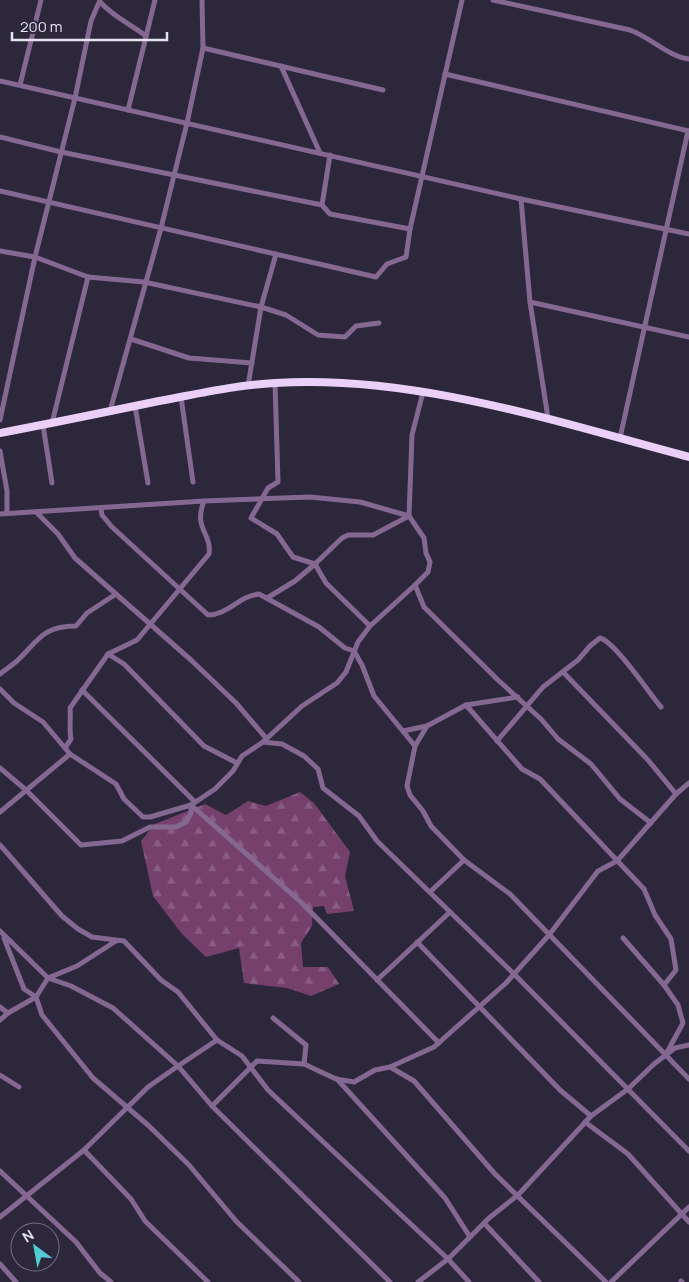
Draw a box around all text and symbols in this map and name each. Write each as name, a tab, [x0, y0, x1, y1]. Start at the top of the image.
scale bar	[12, 10, 168, 42]
text: 200 m	[20, 16, 63, 37]
north arrow	[10, 1222, 60, 1272]
text: N	[19, 1225, 37, 1246]

